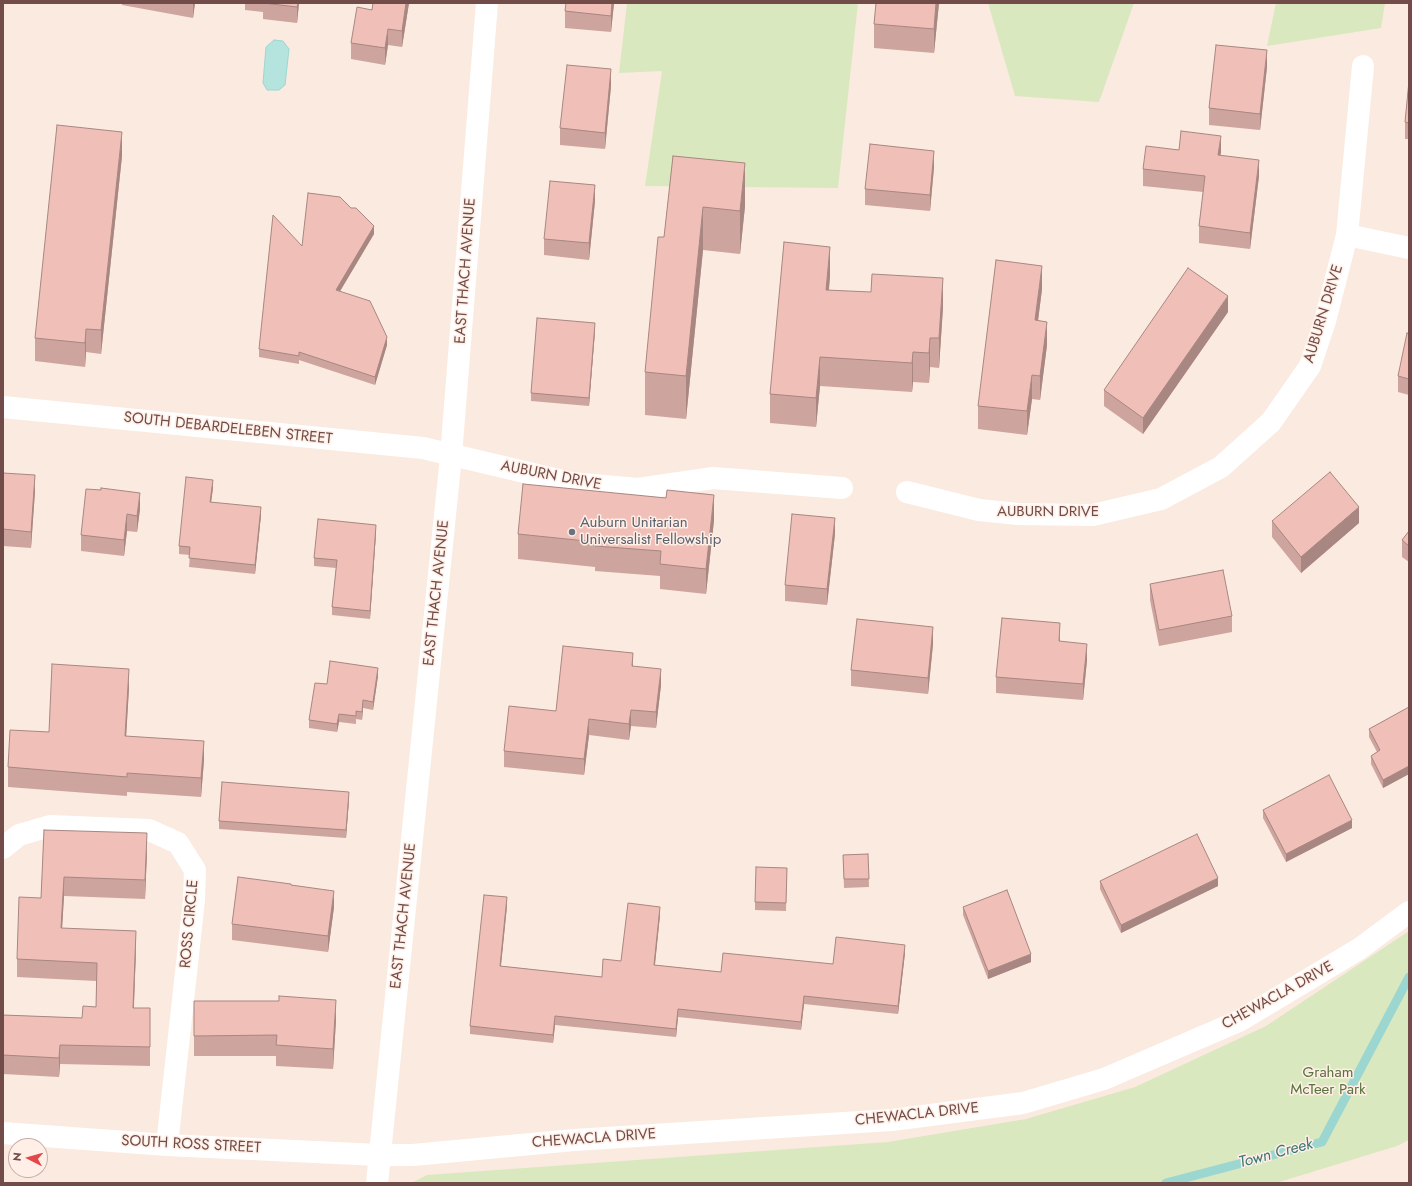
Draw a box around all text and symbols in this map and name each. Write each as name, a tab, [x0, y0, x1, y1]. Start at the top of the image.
street label: EAST THACH AVENUE	[452, 197, 480, 345]
street label: AUBURN DRIVE	[1300, 263, 1348, 365]
street label: SOUTH DEBARDELEBEN STREET	[123, 409, 333, 449]
street label: AUBURN DRIVE	[499, 457, 603, 495]
street label: AUBURN DRIVE	[997, 503, 1099, 521]
place label: Auburn Unitarian Universalist Fellowship	[580, 514, 721, 549]
street label: EAST THACH AVENUE	[420, 519, 454, 667]
marker: Auburn Unitarian Universalist Fellowship	[567, 527, 577, 537]
street label: EAST THACH AVENUE	[387, 842, 421, 990]
street label: ROSS CIRCLE	[177, 879, 203, 969]
street label: CHEWACLA DRIVE	[1219, 958, 1337, 1034]
park label: Graham McTeer Park	[1290, 1064, 1366, 1099]
street label: CHEWACLA DRIVE	[854, 1100, 980, 1130]
street label: CHEWACLA DRIVE	[531, 1126, 657, 1152]
street label: SOUTH ROSS STREET	[121, 1132, 261, 1158]
water label: Town Creek	[1237, 1135, 1315, 1173]
north arrow	[8, 1138, 48, 1178]
text: N	[9, 1152, 25, 1162]

